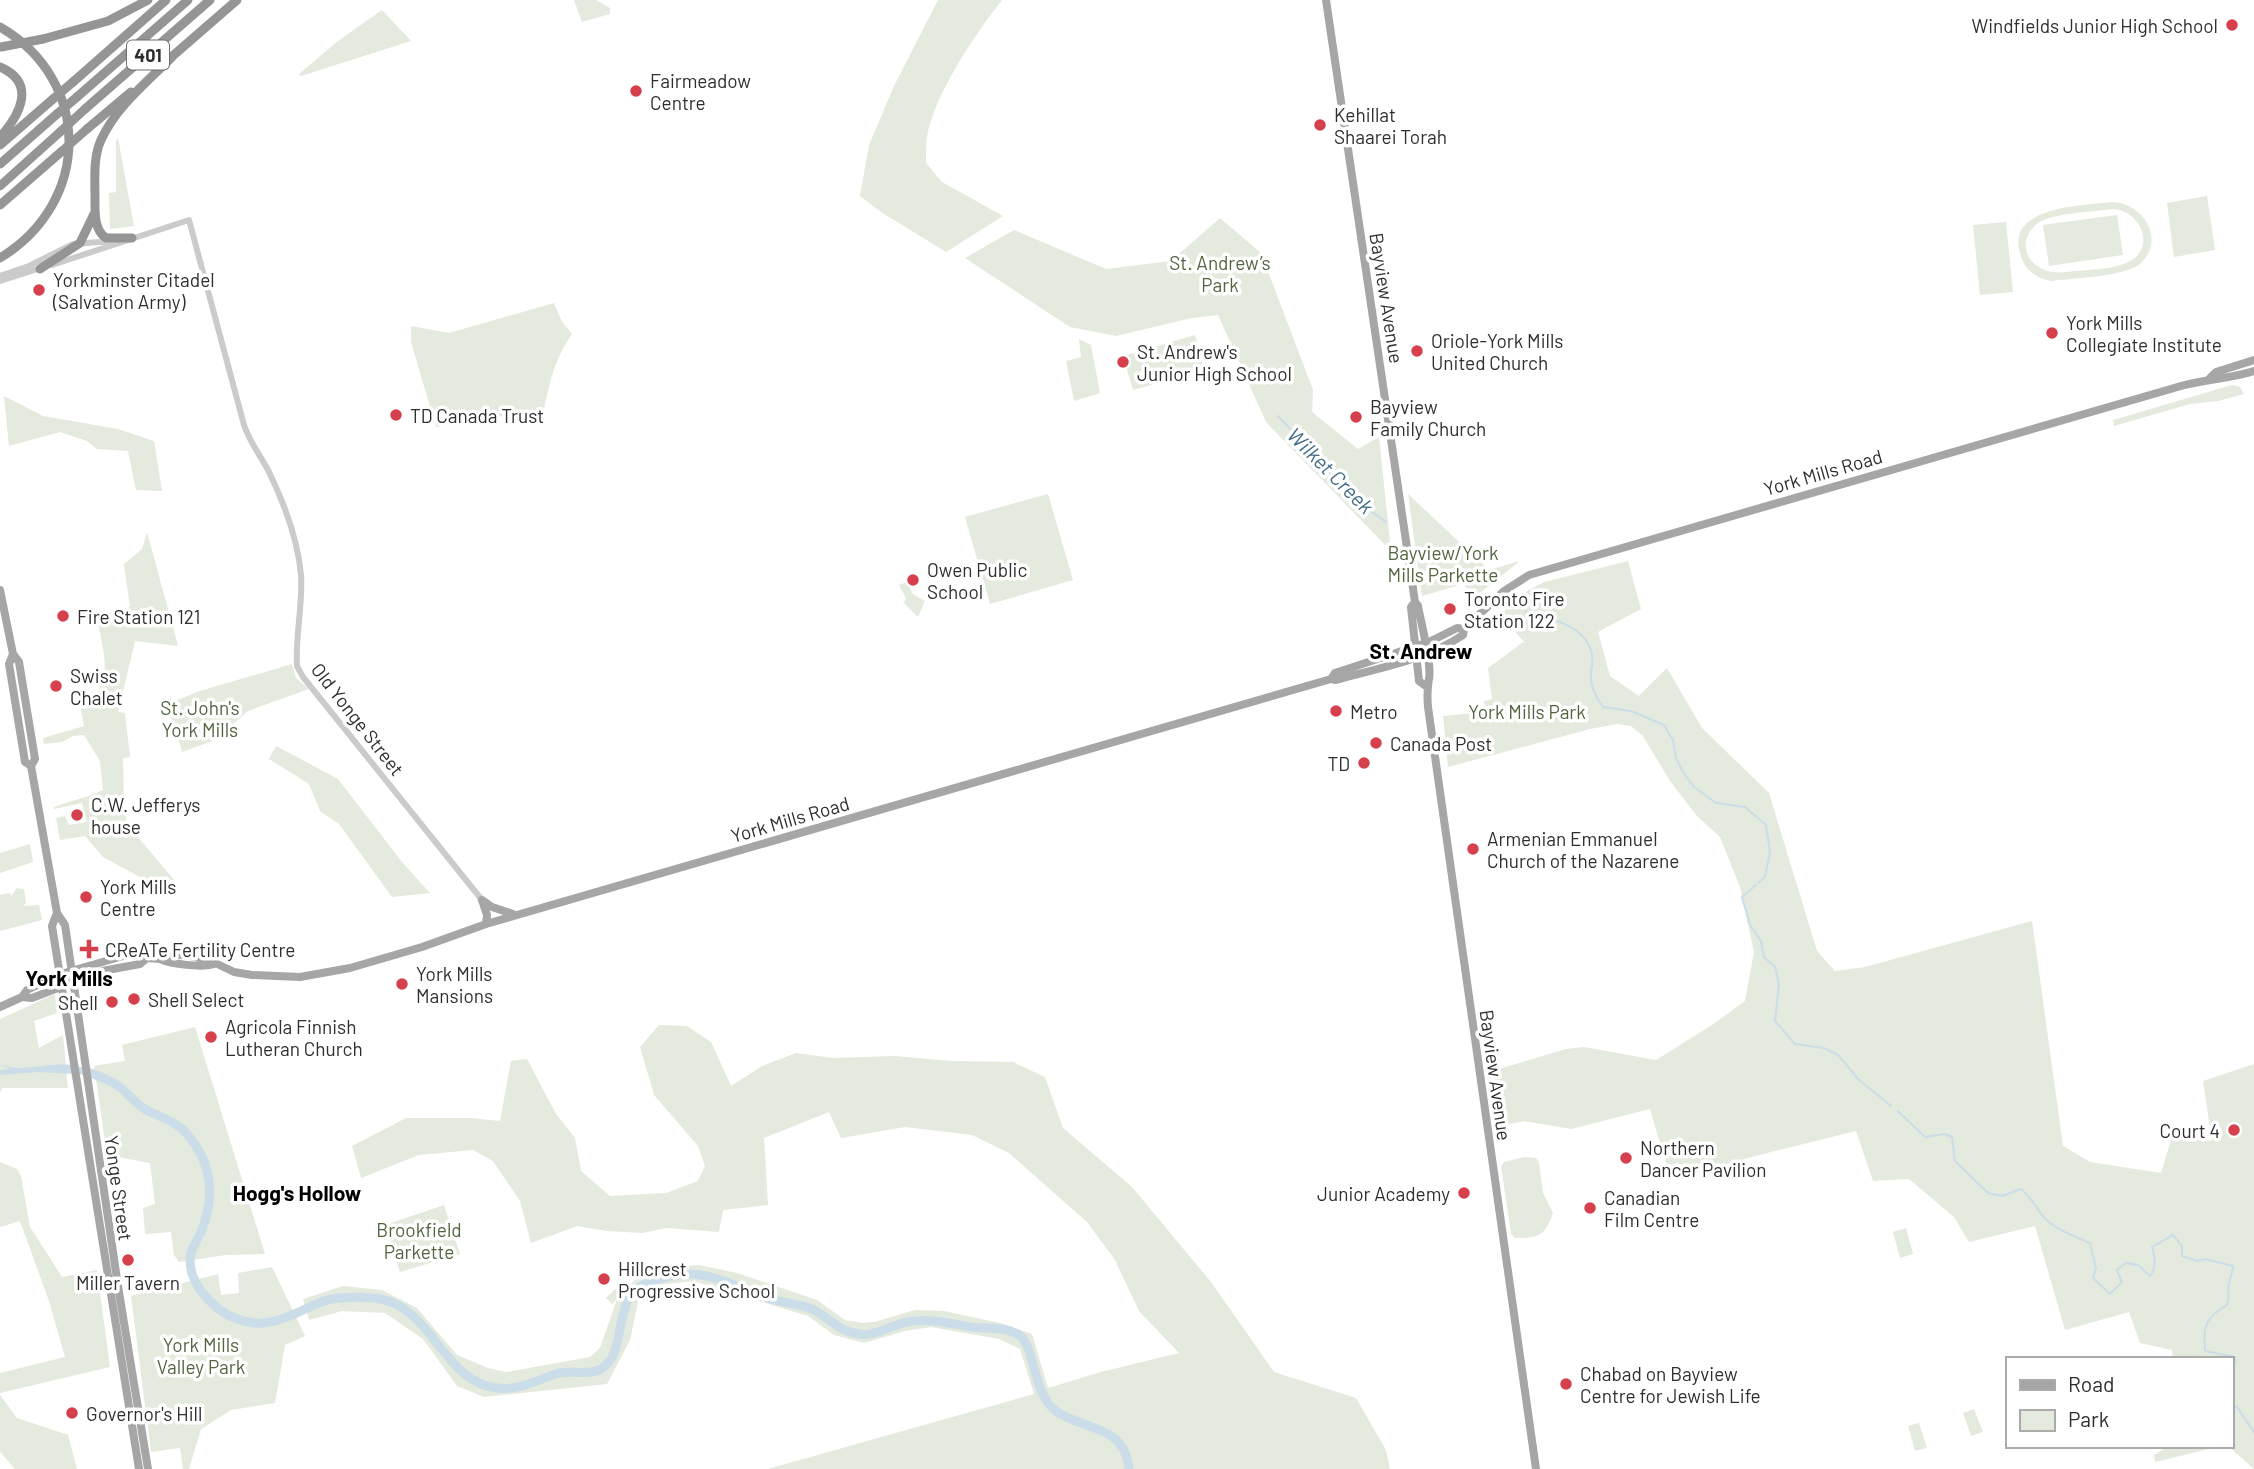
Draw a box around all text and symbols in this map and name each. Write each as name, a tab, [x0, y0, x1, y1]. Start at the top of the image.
place label: Windfields Junior High School	[1972, 14, 2218, 37]
marker: Windfields Junior High School	[2224, 17, 2240, 33]
road number: 401	[127, 40, 169, 70]
place label: Fairmeadow Centre	[650, 69, 751, 114]
marker: Fairmeadow Centre	[628, 83, 644, 99]
place label: Kehillat Shaarei Torah	[1334, 103, 1447, 148]
marker: Kehillat Shaarei Torah	[1312, 117, 1328, 133]
street label: Bayview Avenue	[1365, 231, 1409, 365]
park label: St. Andrew’s Park	[1169, 251, 1271, 296]
place label: Yorkminster Citadel (Salvation Army)	[52, 268, 215, 313]
marker: Yorkminster Citadel (Salvation Army)	[31, 282, 47, 298]
place label: York Mills Collegiate Institute	[2066, 311, 2222, 356]
marker: York Mills Collegiate Institute	[2044, 325, 2060, 341]
place label: Oriole-York Mills United Church	[1431, 329, 1563, 374]
place label: St. Andrew's Junior High School	[1137, 340, 1292, 385]
marker: Oriole-York Mills United Church	[1409, 343, 1425, 359]
marker: St. Andrew's Junior High School	[1115, 354, 1131, 370]
place label: Bayview Family Church	[1370, 395, 1486, 440]
place label: TD Canada Trust	[410, 404, 544, 427]
marker: TD Canada Trust	[388, 407, 404, 423]
marker: Bayview Family Church	[1348, 409, 1364, 425]
water label: Wilket Creek	[1283, 422, 1380, 519]
street label: York Mills Road	[1761, 444, 1885, 500]
park label: Bayview/York Mills Parkette	[1387, 541, 1499, 586]
place label: Owen Public School	[927, 558, 1027, 603]
marker: Owen Public School	[905, 572, 921, 588]
place label: Toronto Fire Station 122	[1464, 587, 1565, 632]
marker: Toronto Fire Station 122	[1442, 601, 1458, 617]
place label: Fire Station 121	[77, 605, 200, 628]
marker: Fire Station 121	[55, 608, 71, 624]
district label: St. Andrew	[1370, 638, 1472, 663]
street label: Old Yonge Street	[307, 658, 409, 780]
place label: Swiss Chalet	[70, 664, 123, 709]
marker: Swiss Chalet	[48, 678, 64, 694]
park label: St. John's York Mills	[160, 696, 240, 741]
place label: Metro	[1350, 700, 1398, 723]
park label: York Mills Park	[1468, 700, 1586, 723]
marker: Metro	[1328, 703, 1344, 719]
place label: Canada Post	[1390, 732, 1492, 755]
marker: Canada Post	[1368, 735, 1384, 751]
place label: TD	[1327, 752, 1350, 775]
marker: TD	[1356, 755, 1372, 771]
street label: York Mills Road	[728, 791, 852, 847]
place label: C.W. Jefferys house	[91, 793, 201, 838]
marker: C.W. Jefferys house	[69, 807, 85, 823]
place label: Armenian Emmanuel Church of the Nazarene	[1487, 827, 1679, 872]
marker: Armenian Emmanuel Church of the Nazarene	[1465, 841, 1481, 857]
place label: York Mills Centre	[100, 875, 177, 920]
marker: York Mills Centre	[78, 889, 94, 905]
place label: CReATe Fertility Centre	[105, 938, 295, 961]
marker: CReATe Fertility Centre	[79, 939, 99, 959]
place label: York Mills Mansions	[416, 962, 493, 1007]
district label: York Mills	[25, 965, 113, 990]
marker: York Mills Mansions	[394, 976, 410, 992]
place label: Shell Select	[148, 988, 244, 1011]
place label: Shell	[58, 991, 98, 1014]
marker: Shell Select	[126, 991, 142, 1007]
marker: Shell	[104, 994, 120, 1010]
street label: Bayview Avenue	[1475, 1008, 1517, 1142]
place label: Agricola Finnish Lutheran Church	[225, 1015, 363, 1060]
marker: Agricola Finnish Lutheran Church	[203, 1029, 219, 1045]
place label: Court 4	[2160, 1119, 2220, 1142]
marker: Court 4	[2226, 1122, 2242, 1138]
street label: Yonge Street	[100, 1134, 138, 1242]
place label: Northern Dancer Pavilion	[1640, 1136, 1767, 1181]
marker: Northern Dancer Pavilion	[1618, 1150, 1634, 1166]
district label: Hogg's Hollow	[233, 1180, 361, 1205]
place label: Junior Academy	[1317, 1182, 1450, 1205]
marker: Junior Academy	[1456, 1185, 1472, 1201]
place label: Canadian Film Centre	[1604, 1186, 1699, 1231]
marker: Canadian Film Centre	[1582, 1200, 1598, 1216]
park label: Brookfield Parkette	[376, 1218, 462, 1263]
marker: Miller Tavern	[120, 1252, 136, 1268]
place label: Hillcrest Progressive School	[618, 1257, 775, 1302]
place label: Miller Tavern	[76, 1271, 180, 1294]
marker: Hillcrest Progressive School	[596, 1271, 612, 1287]
park label: York Mills Valley Park	[157, 1333, 245, 1378]
legend	[2006, 1357, 2233, 1448]
place label: Chabad on Bayview Centre for Jewish Life	[1580, 1362, 1761, 1407]
text: Road	[2068, 1371, 2114, 1396]
marker: Chabad on Bayview Centre for Jewish Life	[1558, 1376, 1574, 1392]
place label: Governor's Hill	[86, 1402, 202, 1425]
marker: Governor's Hill	[64, 1405, 80, 1421]
text: Park	[2068, 1406, 2109, 1431]

